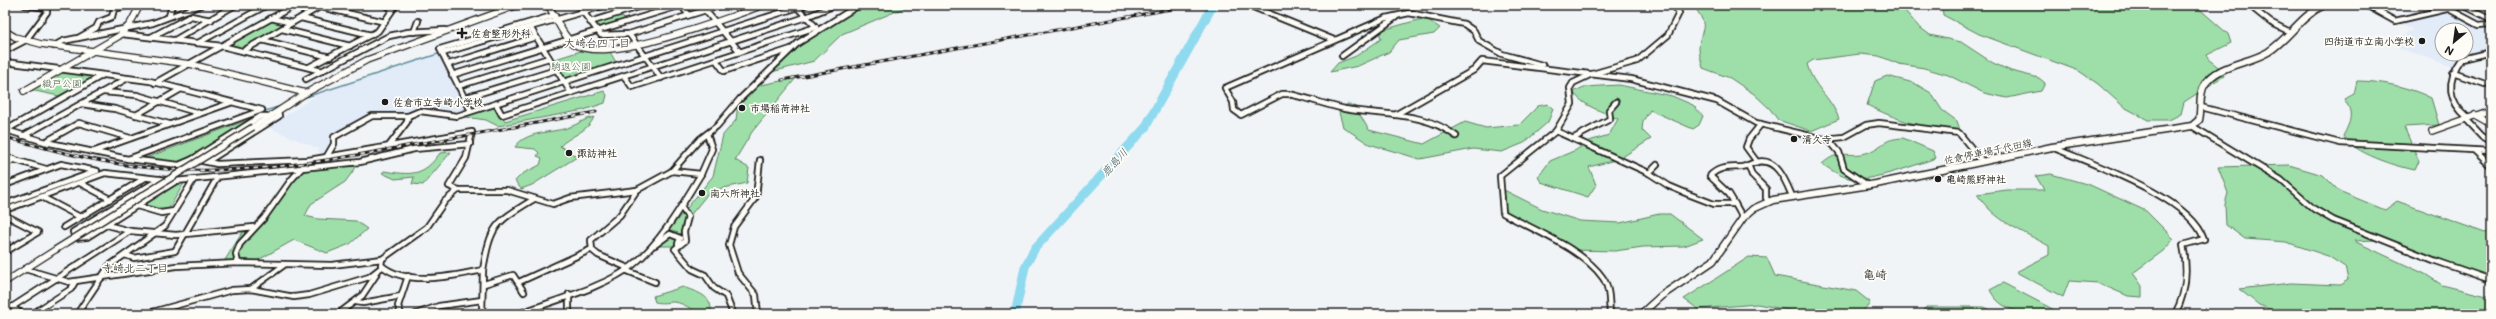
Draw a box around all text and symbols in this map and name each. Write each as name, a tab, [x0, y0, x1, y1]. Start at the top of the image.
north arrow	[2434, 22, 2474, 62]
place label: 佐倉整形外科	[471, 26, 531, 40]
marker: 佐倉整形外科	[456, 27, 468, 39]
place label: 四街道市立南小学校	[2324, 34, 2414, 48]
district label: 大崎台四丁目	[564, 35, 630, 50]
marker: 四街道市立南小学校	[2417, 36, 2427, 46]
text: N	[2442, 43, 2456, 60]
park label: 駒返公園	[551, 59, 591, 73]
park label: 織戸公園	[42, 76, 82, 90]
place label: 佐倉市立寺崎小学校	[393, 95, 483, 109]
marker: 佐倉市立寺崎小学校	[380, 97, 390, 107]
place label: 市場稲荷神社	[750, 101, 810, 115]
marker: 市場稲荷神社	[737, 103, 747, 113]
place label: 清久寺	[1802, 132, 1832, 146]
marker: 清久寺	[1789, 134, 1799, 144]
street label: 佐倉停車場千代田線	[1943, 135, 2033, 167]
water label: 鹿島川	[1097, 145, 1131, 179]
place label: 諏訪神社	[577, 146, 617, 160]
marker: 諏訪神社	[564, 148, 574, 158]
place label: 亀崎熊野神社	[1946, 172, 2006, 186]
marker: 亀崎熊野神社	[1933, 174, 1943, 184]
place label: 南六所神社	[710, 186, 760, 200]
marker: 南六所神社	[697, 188, 707, 198]
district label: 寺崎北二丁目	[102, 260, 168, 275]
district label: 亀崎	[1863, 266, 1887, 282]

